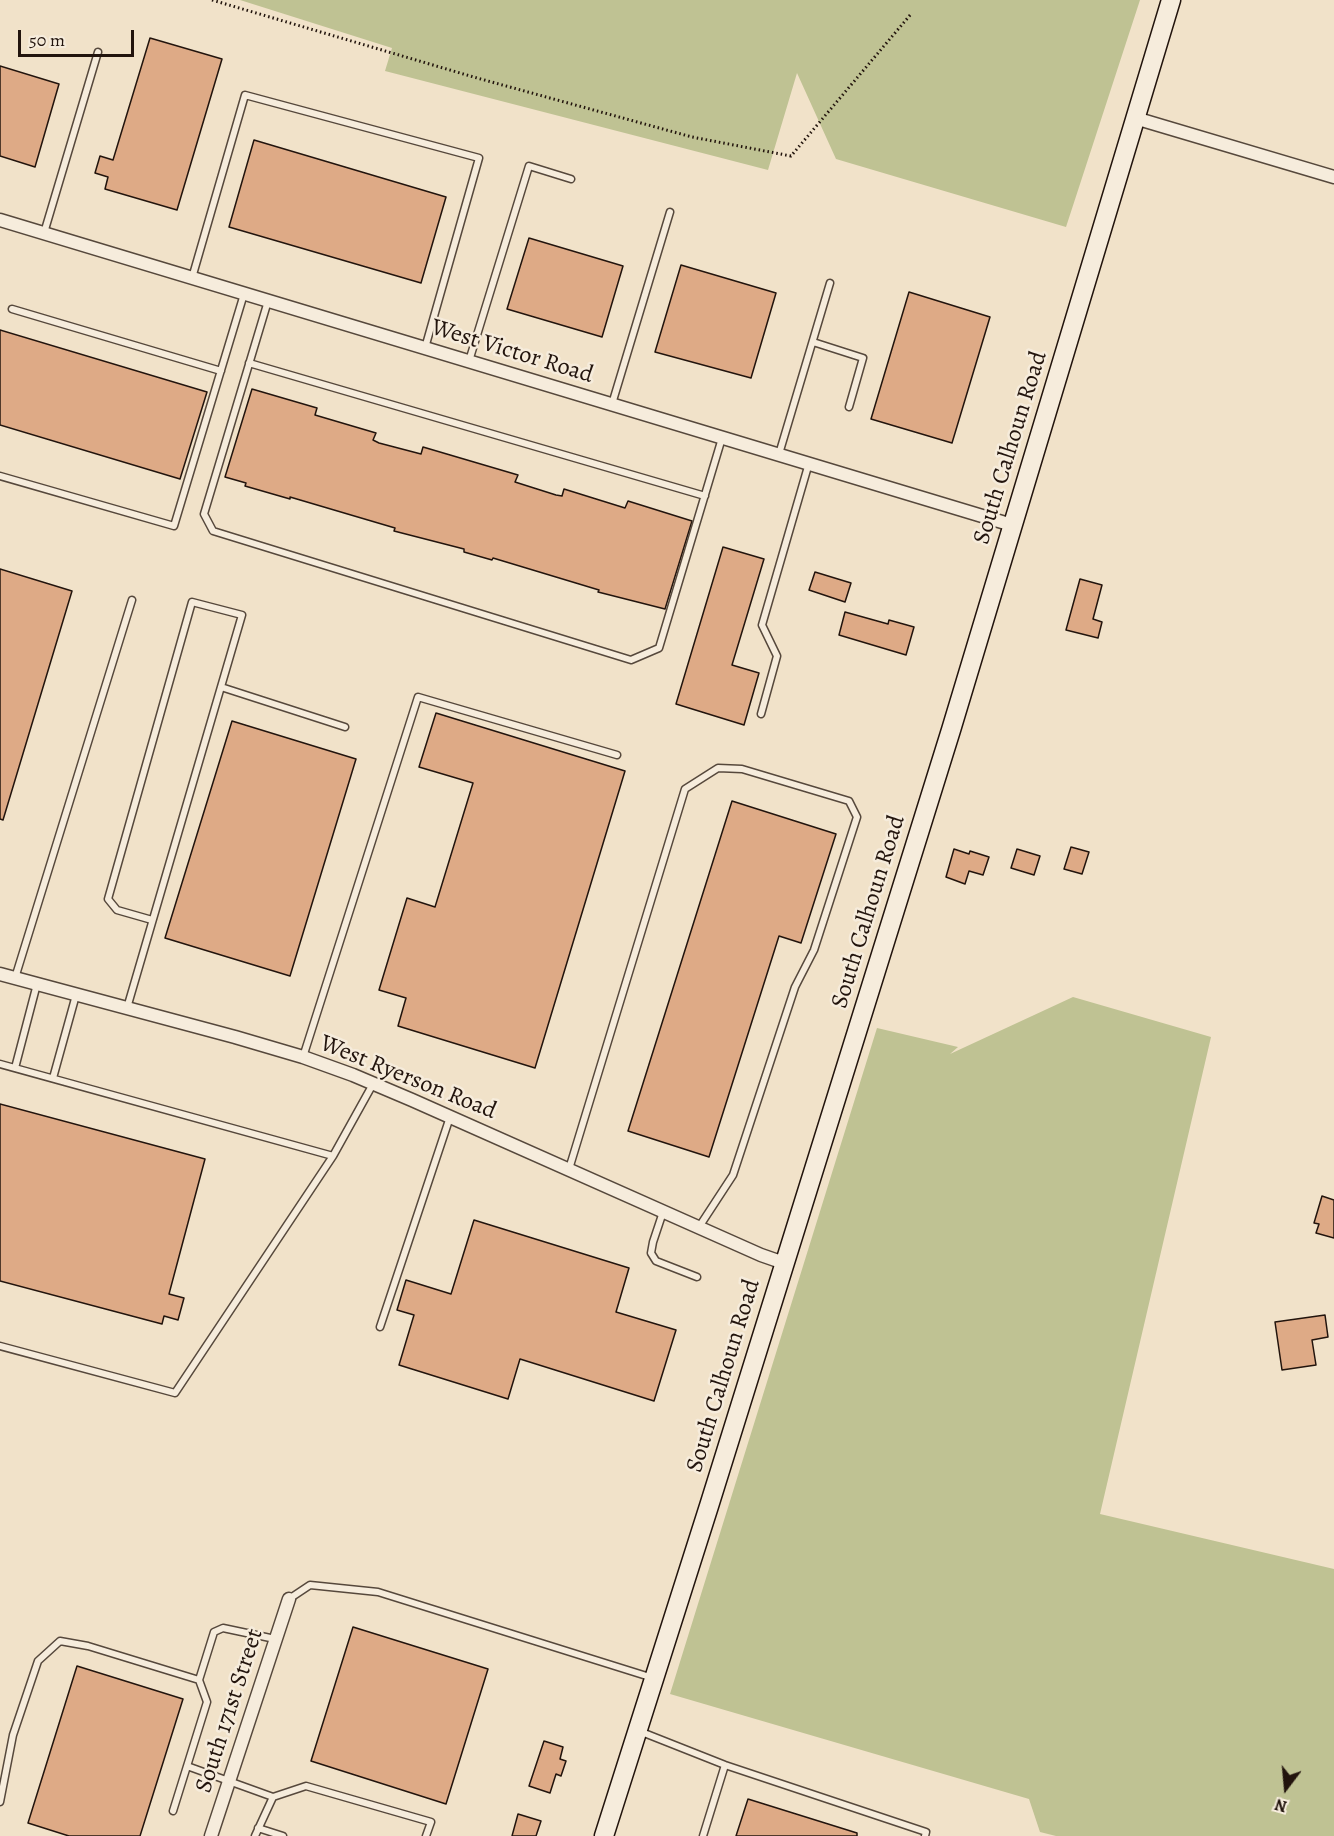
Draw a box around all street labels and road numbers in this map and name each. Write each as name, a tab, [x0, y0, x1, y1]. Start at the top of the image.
street label: West Victor Road	[427, 314, 597, 390]
street label: South Calhoun Road	[968, 348, 1054, 548]
street label: South Calhoun Road	[826, 812, 912, 1012]
street label: West Ryerson Road	[316, 1030, 500, 1126]
street label: South Calhoun Road	[681, 1276, 767, 1476]
street label: South 171st Street	[190, 1625, 270, 1797]

